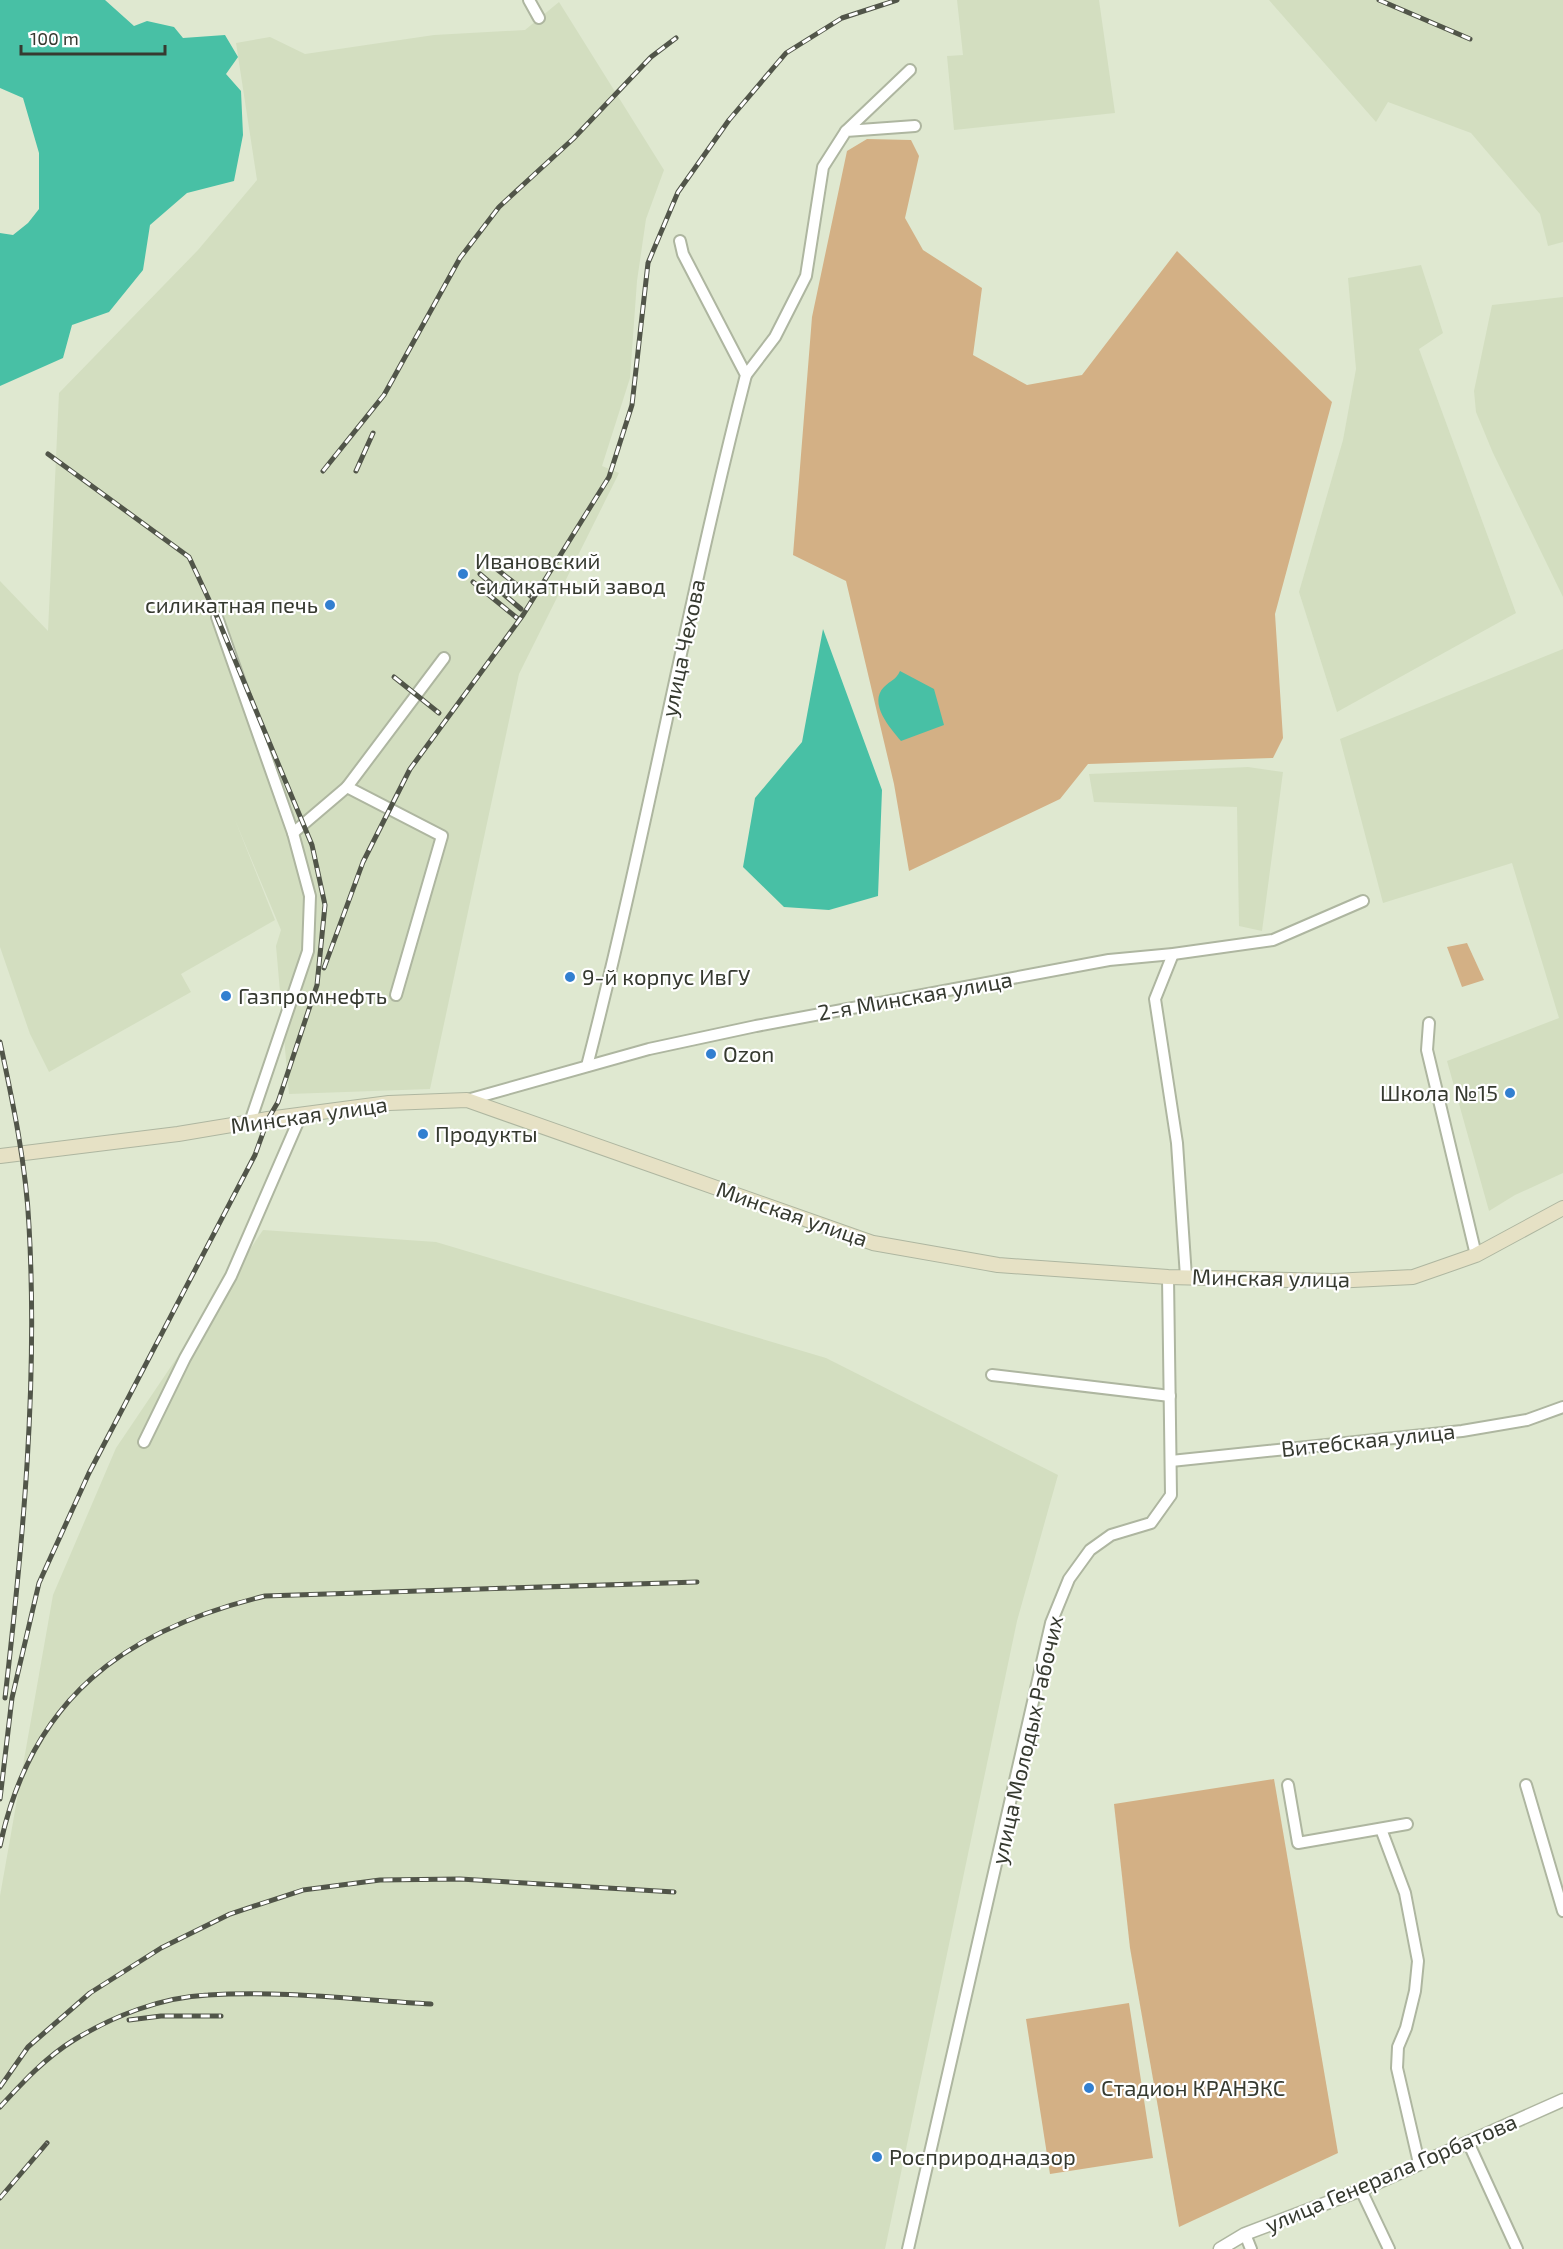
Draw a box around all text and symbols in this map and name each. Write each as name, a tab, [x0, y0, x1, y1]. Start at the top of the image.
scale bar	[21, 18, 165, 56]
text: 100 m	[30, 27, 79, 49]
place label: Ивановский силикатный завод	[475, 547, 666, 598]
marker: Ивановский силикатный завод	[456, 567, 470, 581]
street label: улица Чехова	[655, 577, 710, 719]
place label: силикатная печь	[145, 591, 318, 617]
marker: силикатная печь	[323, 598, 337, 612]
place label: 9-й корпус ИвГУ	[582, 963, 751, 990]
street label: 2-я Минская улица	[815, 965, 1014, 1026]
marker: 9-й корпус ИвГУ	[563, 970, 577, 984]
place label: Газпромнефть	[238, 982, 387, 1008]
marker: Газпромнефть	[219, 989, 233, 1003]
place label: Ozon	[723, 1040, 774, 1066]
marker: Ozon	[704, 1047, 718, 1061]
place label: Школа №15	[1380, 1079, 1498, 1105]
marker: Школа №15	[1503, 1086, 1517, 1100]
street label: Минская улица	[229, 1090, 389, 1139]
place label: Продукты	[435, 1120, 538, 1147]
marker: Продукты	[416, 1127, 430, 1141]
street label: Минская улица	[713, 1175, 871, 1252]
street label: Минская улица	[1192, 1263, 1350, 1292]
street label: Витебская улица	[1280, 1417, 1456, 1462]
street label: улица Молодых Рабочих	[985, 1612, 1068, 1867]
place label: Стадион КРАНЭКС	[1101, 2074, 1285, 2100]
marker: Стадион КРАНЭКС	[1082, 2081, 1096, 2095]
street label: улица Генерала Горбатова	[1261, 2107, 1521, 2238]
place label: Росприроднадзор	[889, 2143, 1076, 2169]
marker: Росприроднадзор	[870, 2150, 884, 2164]

